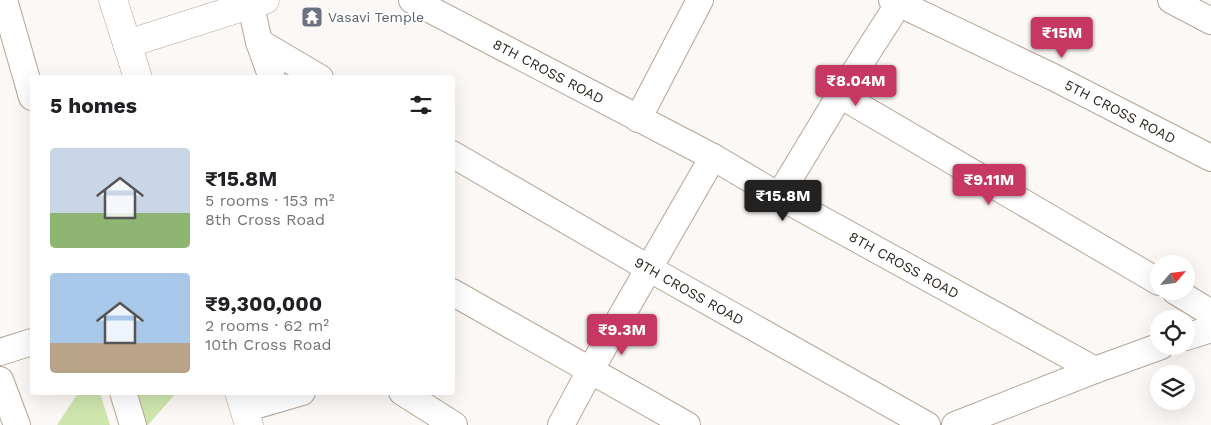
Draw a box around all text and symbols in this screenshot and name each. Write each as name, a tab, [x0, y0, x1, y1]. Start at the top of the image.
temple icon: Vasavi Temple	[300, 5, 324, 29]
place label: Vasavi Temple	[328, 9, 424, 25]
pin: ₹15M	[1032, 17, 1092, 59]
text: ₹15M	[1042, 23, 1082, 42]
street label: 8TH CROSS ROAD	[490, 36, 607, 107]
pin: ₹8.04M	[815, 64, 897, 107]
text: ₹8.04M	[826, 71, 886, 90]
street label: 5TH CROSS ROAD	[1062, 76, 1178, 147]
icon: filters	[407, 91, 435, 119]
text: 5 homes	[50, 93, 137, 118]
pin: ₹9.11M	[948, 164, 1030, 206]
text: ₹15.8M	[205, 166, 277, 191]
icon: home	[90, 168, 150, 228]
text: ₹9.11M	[964, 170, 1014, 189]
pin: ₹15.8M	[742, 180, 824, 222]
text: ₹15.8M	[755, 186, 811, 205]
text: 5 rooms · 153 m²	[205, 191, 335, 210]
text: 8th Cross Road	[205, 210, 325, 229]
street label: 8TH CROSS ROAD	[846, 228, 962, 302]
street label: 9TH CROSS ROAD	[632, 254, 747, 328]
north arrow	[1150, 255, 1195, 300]
map controls	[1150, 255, 1195, 410]
text: ₹9,300,000	[205, 291, 322, 316]
icon: home	[90, 293, 150, 353]
button: locate	[1150, 310, 1195, 355]
pin: ₹9.3M	[587, 314, 657, 356]
text: 2 rooms · 62 m²	[205, 316, 329, 335]
text: ₹9.3M	[598, 320, 646, 339]
text: 10th Cross Road	[205, 335, 331, 354]
button: layers	[1150, 365, 1195, 410]

